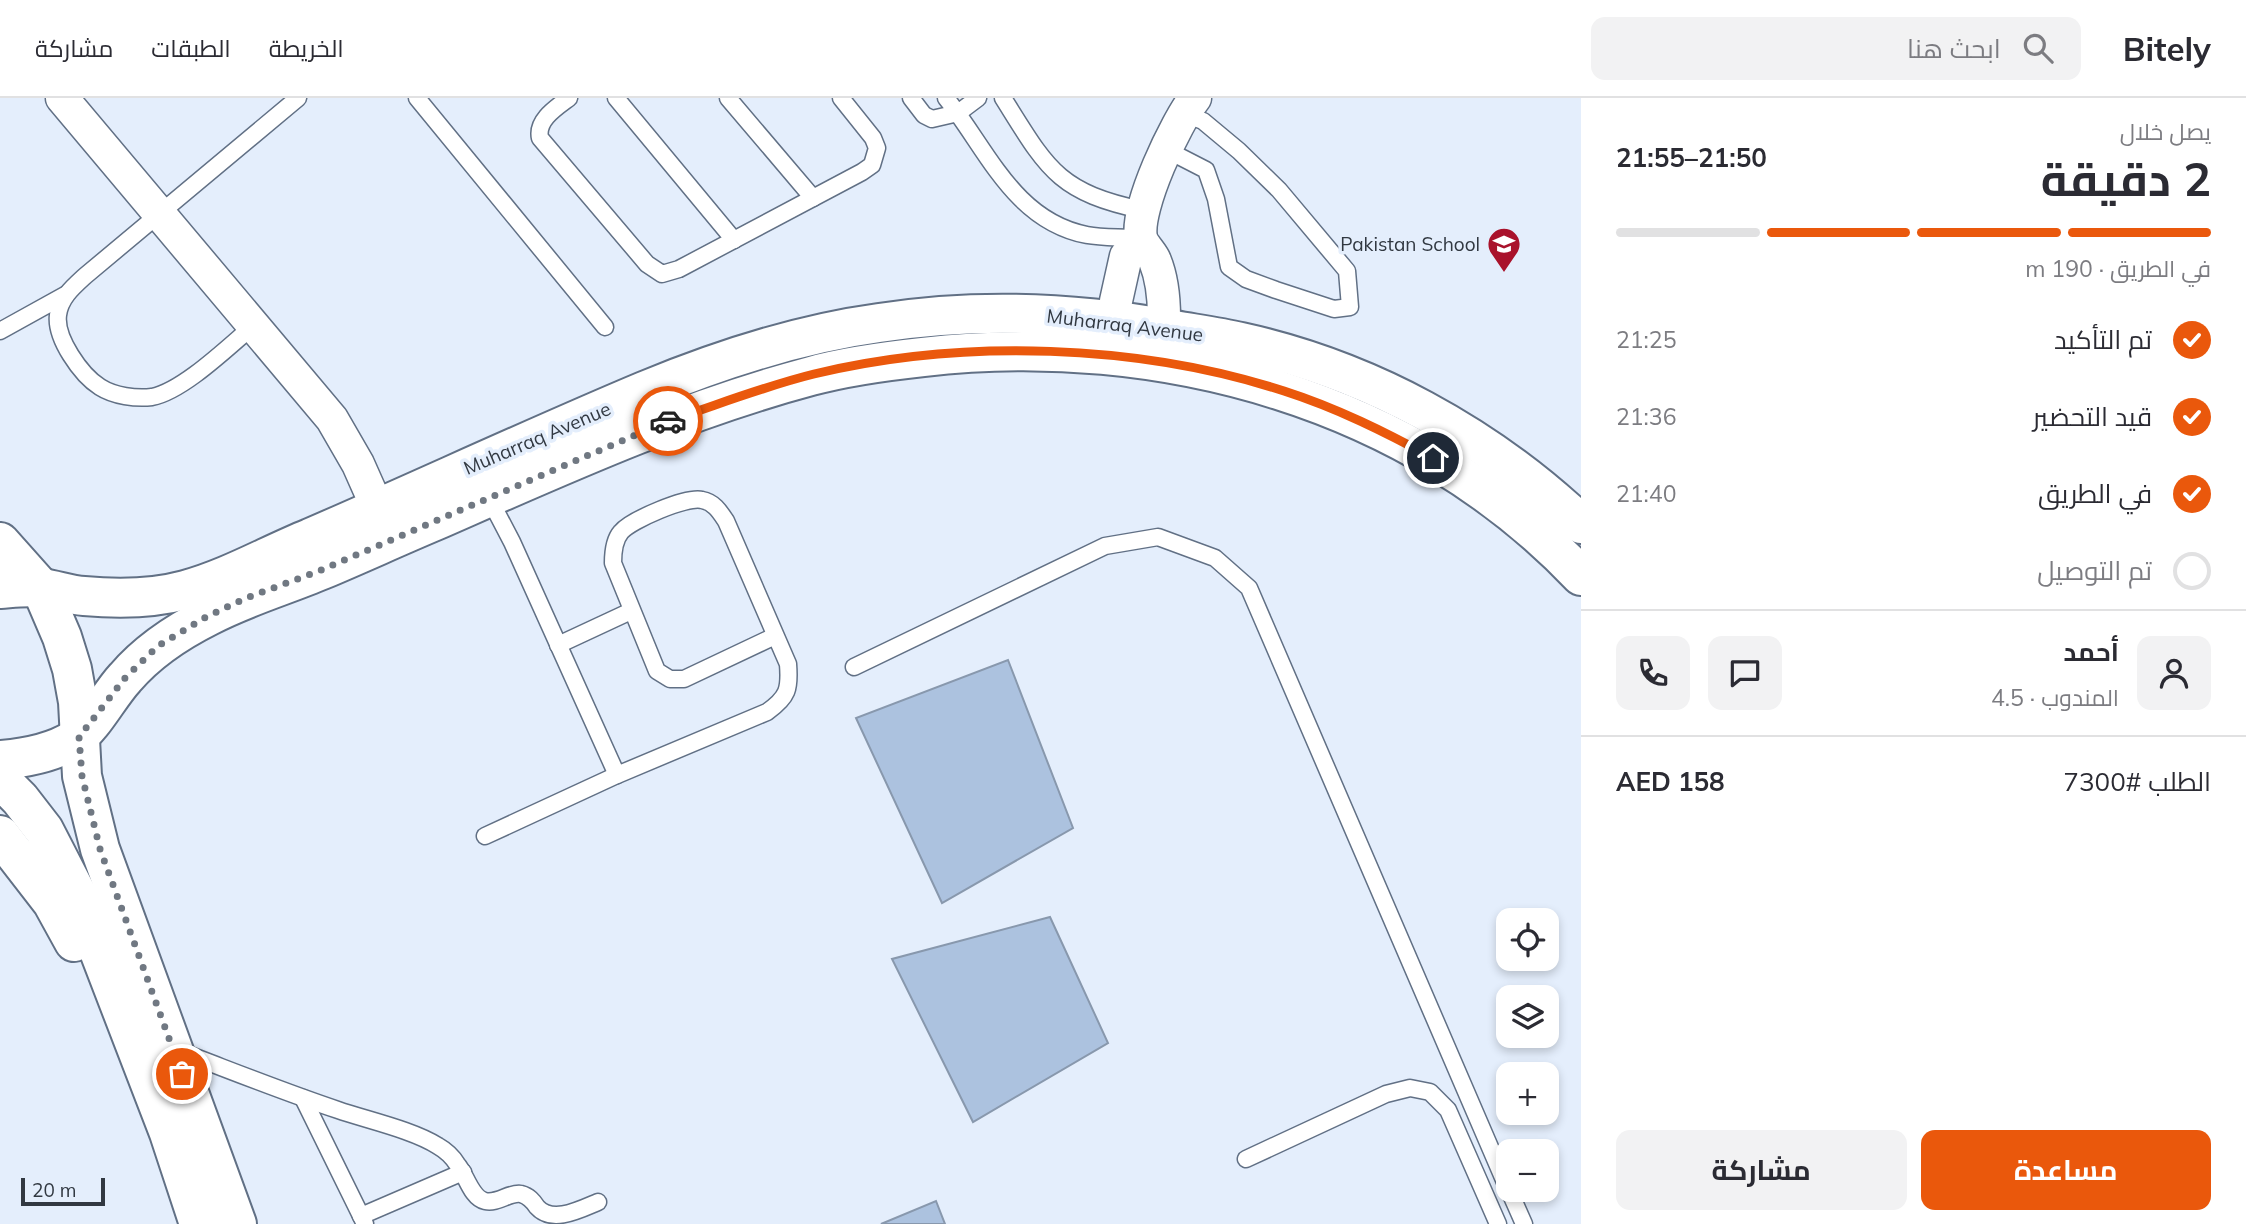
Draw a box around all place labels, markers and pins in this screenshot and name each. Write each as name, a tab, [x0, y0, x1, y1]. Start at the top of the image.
school or university icon: Pakistan School	[1485, 225, 1523, 274]
place label: Pakistan School	[1340, 232, 1480, 256]
pin	[1403, 428, 1463, 488]
pin	[152, 1044, 212, 1104]

